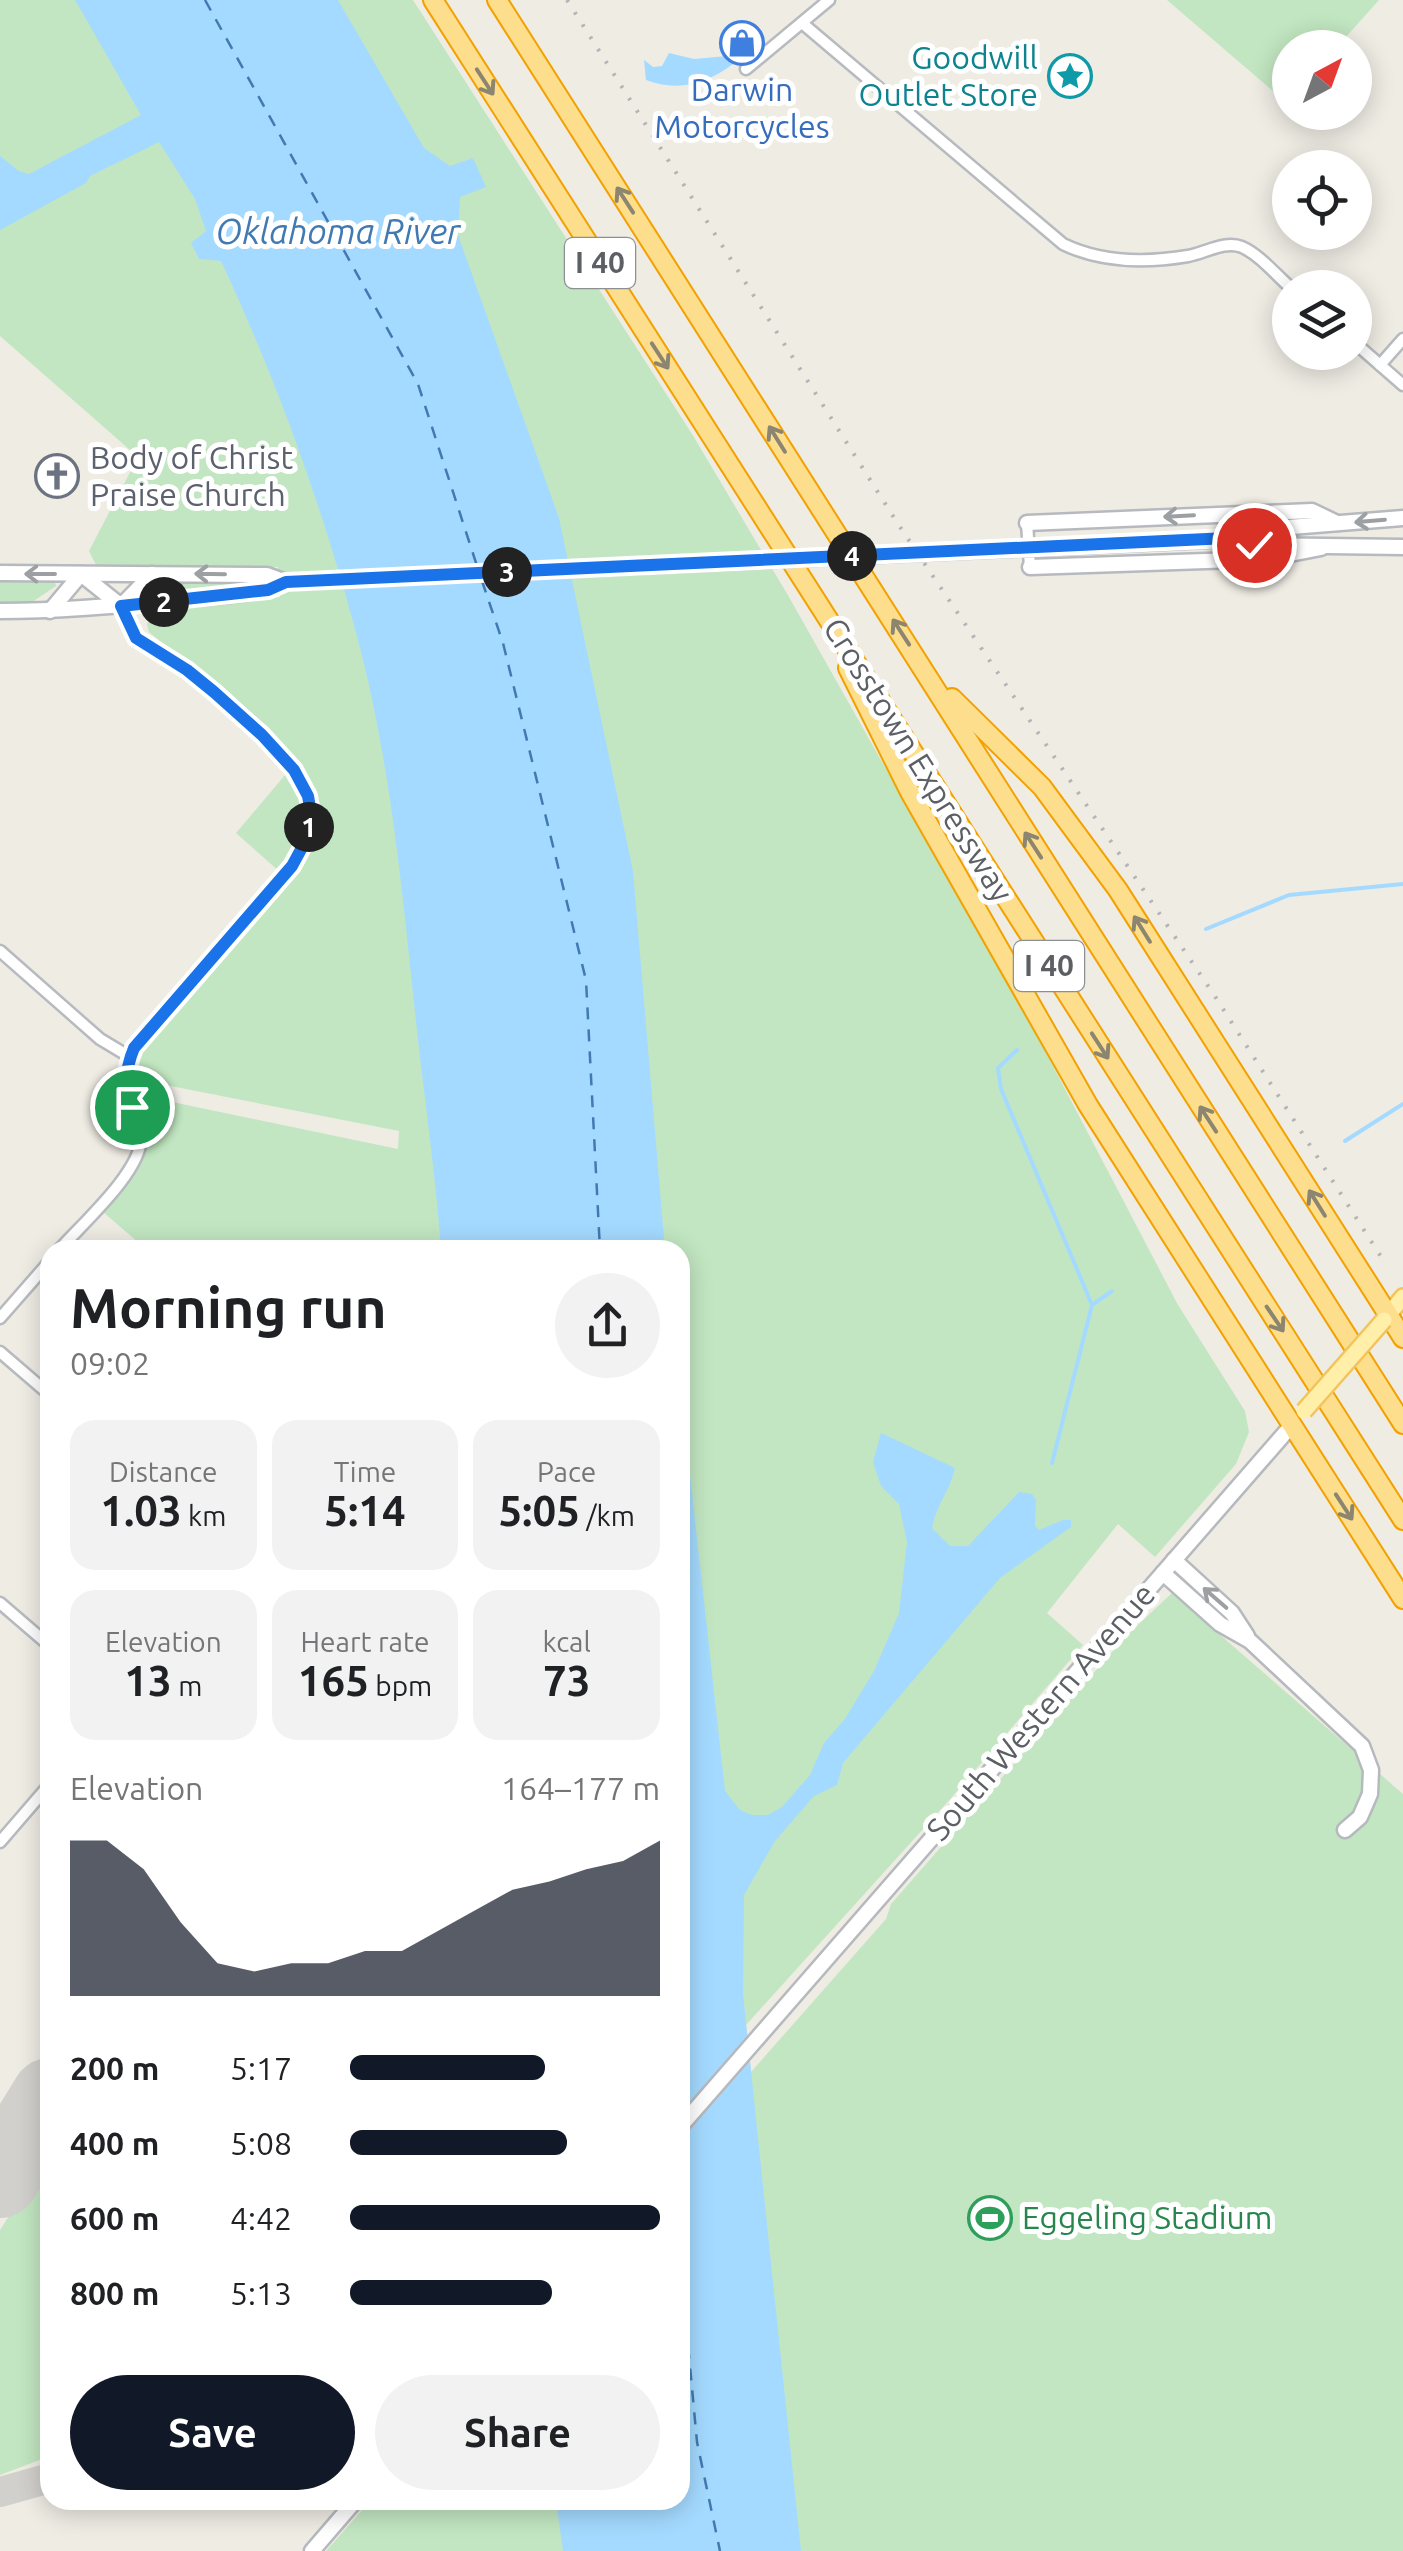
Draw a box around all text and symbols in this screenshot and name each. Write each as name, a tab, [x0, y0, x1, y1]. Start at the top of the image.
shop icon: Darwin Motorcycles	[719, 20, 765, 66]
north arrow	[1272, 30, 1372, 130]
map controls	[1272, 30, 1372, 370]
place label: Goodwill Outlet Store	[859, 39, 1038, 112]
place icon: Goodwill Outlet Store	[1047, 53, 1093, 99]
one-way arrow	[475, 67, 495, 96]
place label: Darwin Motorcycles	[654, 71, 830, 144]
button: locate	[1272, 150, 1372, 250]
one-way arrow	[614, 186, 635, 215]
water label: Oklahoma River	[216, 211, 462, 251]
road number: I 40	[565, 238, 635, 288]
button: layers	[1272, 270, 1372, 370]
one-way arrow	[650, 341, 671, 370]
one-way arrow	[767, 425, 787, 454]
place label: Body of Christ Praise Church	[90, 439, 293, 512]
church icon: Body of Christ Praise Church	[34, 453, 80, 499]
pin	[1212, 503, 1297, 588]
one-way arrow	[1164, 507, 1196, 526]
one-way arrow	[1354, 511, 1386, 530]
icon: check	[1227, 518, 1282, 573]
pin: 4	[827, 531, 877, 581]
text: 4	[844, 540, 860, 571]
pin: 3	[482, 547, 532, 597]
text: 3	[499, 556, 515, 587]
one-way arrow	[25, 564, 58, 584]
one-way arrow	[194, 565, 226, 584]
pin: 2	[139, 577, 189, 627]
text: 2	[156, 586, 172, 617]
street label: Crosstown Expressway	[817, 611, 1021, 908]
one-way arrow	[891, 619, 912, 647]
pin: 1	[284, 802, 334, 852]
text: 1	[301, 811, 317, 842]
one-way arrow	[1023, 831, 1044, 860]
one-way arrow	[1132, 915, 1153, 944]
road number: I 40	[1014, 941, 1084, 991]
one-way arrow	[1090, 1031, 1110, 1059]
pin	[90, 1065, 175, 1150]
icon: arrive	[105, 1080, 160, 1135]
one-way arrow	[1198, 1105, 1219, 1134]
one-way arrow	[1307, 1189, 1327, 1218]
button: share	[555, 1273, 660, 1378]
text: Morning run	[70, 1277, 387, 1338]
one-way arrow	[1265, 1305, 1286, 1333]
text: 09:02	[70, 1345, 150, 1381]
text: Distance	[109, 1456, 218, 1487]
text: Time	[334, 1456, 396, 1487]
text: Pace	[537, 1456, 596, 1487]
text: 1.03	[100, 1487, 182, 1534]
text: 5:14	[324, 1487, 406, 1534]
text: 5:05	[498, 1487, 580, 1534]
one-way arrow	[1334, 1492, 1355, 1521]
text: km	[182, 1500, 226, 1531]
text: /km	[580, 1500, 635, 1531]
street label: South Western Avenue	[919, 1576, 1162, 1847]
one-way arrow	[1203, 1586, 1228, 1609]
text: Elevation	[105, 1626, 222, 1657]
text: Heart rate	[301, 1626, 429, 1657]
text: kcal	[542, 1626, 591, 1657]
text: 13	[124, 1657, 172, 1704]
text: 165	[298, 1657, 369, 1704]
text: 73	[543, 1657, 590, 1704]
text: m	[172, 1670, 202, 1701]
text: bpm	[369, 1670, 432, 1701]
text: Elevation	[70, 1770, 203, 1806]
text: 164–177 m	[501, 1770, 660, 1806]
text: 200 m	[70, 2050, 159, 2086]
text: 5:17	[230, 2050, 292, 2086]
text: 400 m	[70, 2125, 159, 2161]
text: 5:08	[230, 2125, 292, 2161]
sports icon: Eggeling Stadium	[967, 2195, 1013, 2241]
place label: Eggeling Stadium	[1022, 2199, 1272, 2235]
text: 600 m	[70, 2200, 159, 2236]
text: 4:42	[230, 2200, 292, 2236]
text: 800 m	[70, 2275, 159, 2311]
text: 5:13	[230, 2275, 292, 2311]
button: Save	[70, 2375, 355, 2490]
button: Share	[375, 2375, 660, 2490]

